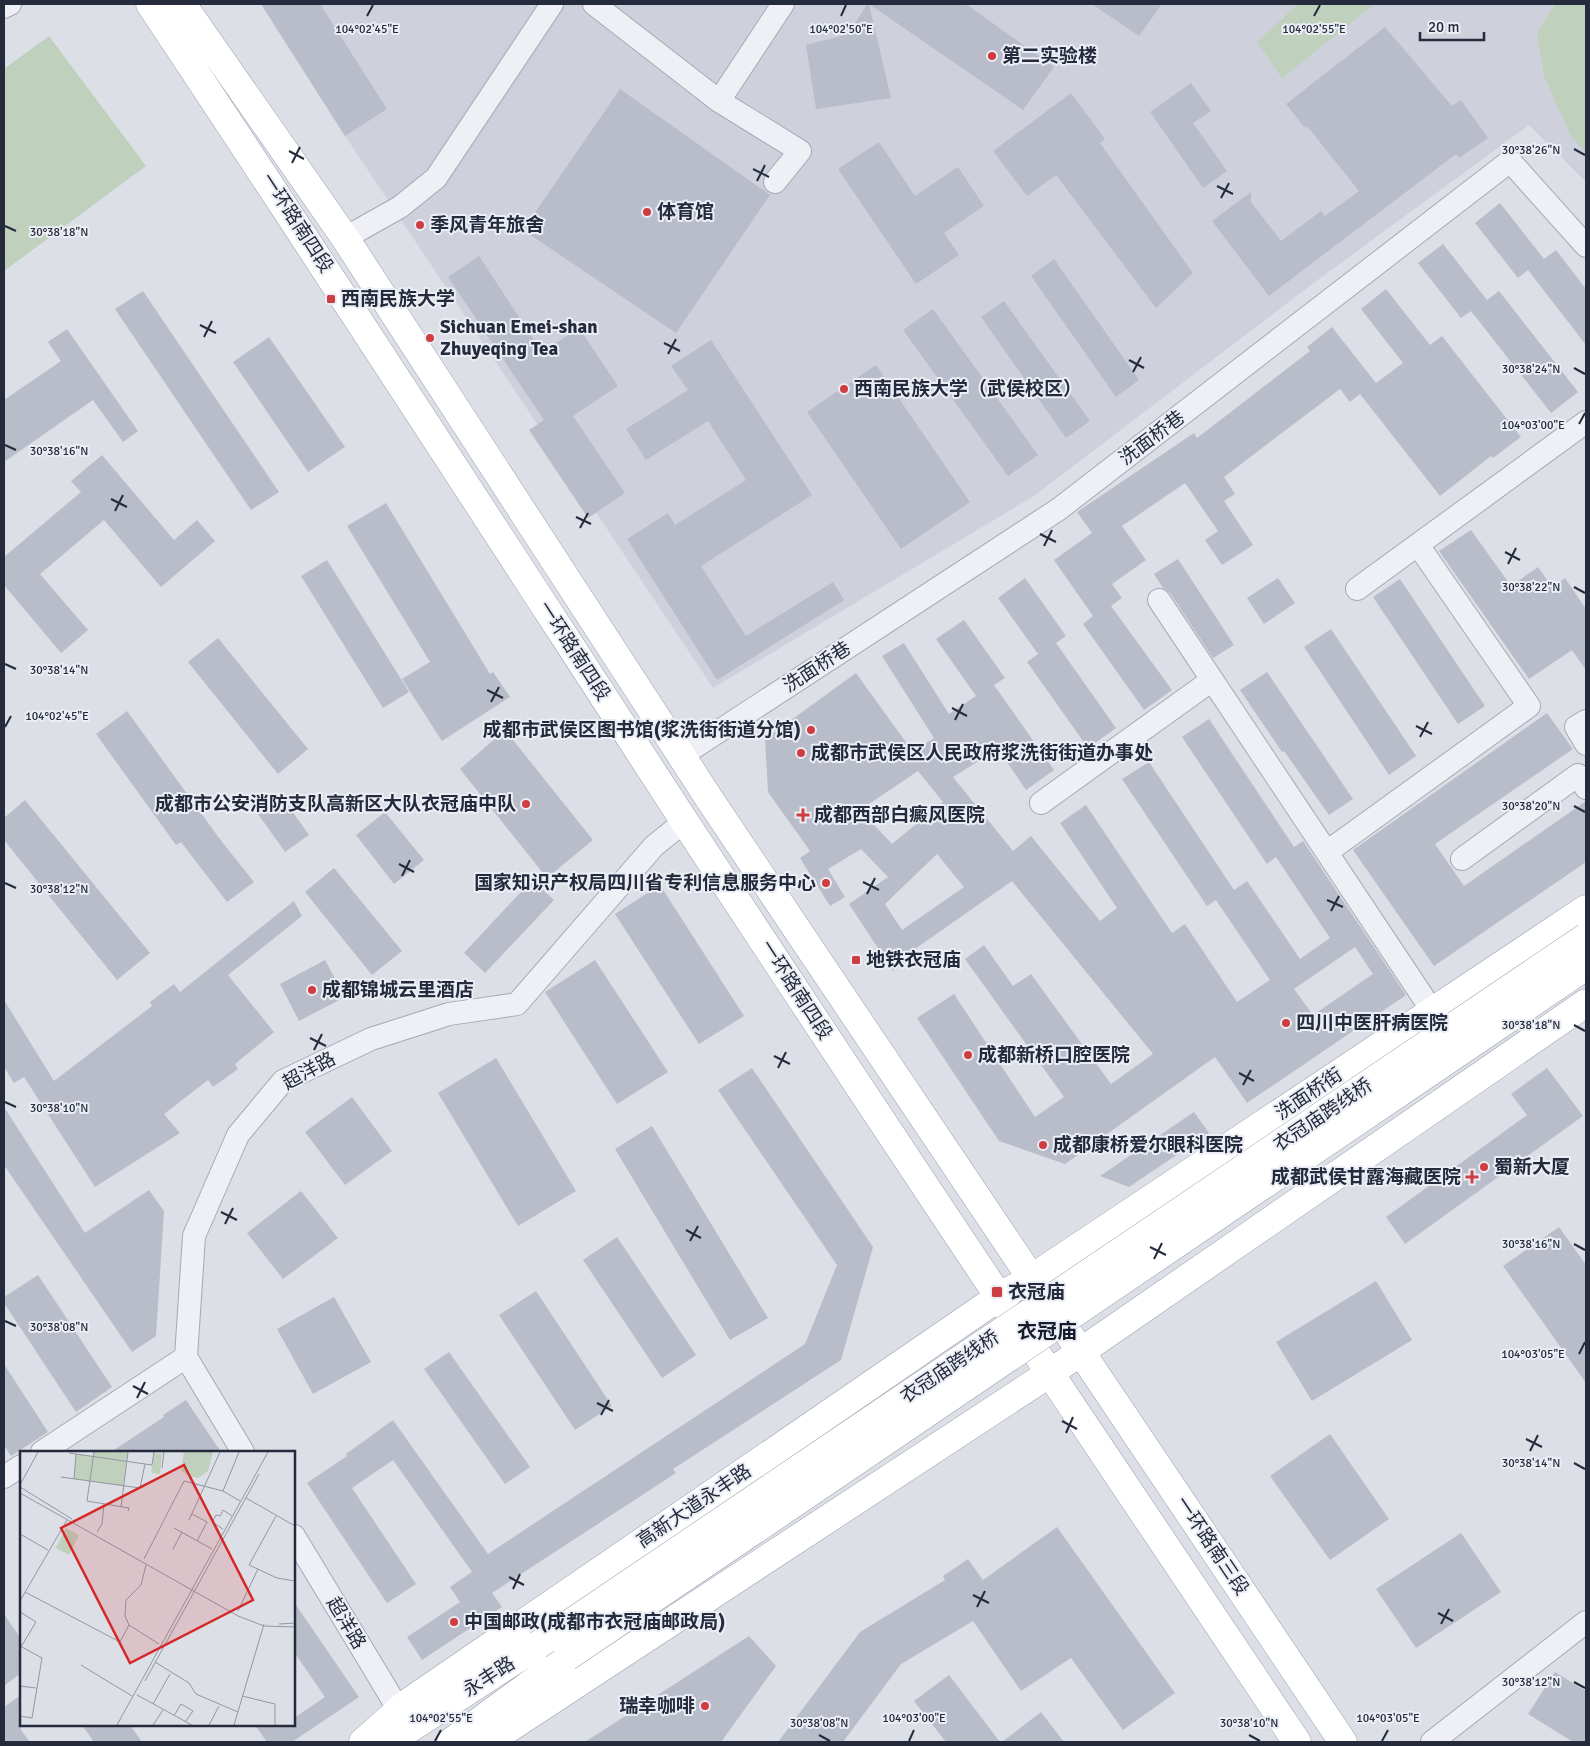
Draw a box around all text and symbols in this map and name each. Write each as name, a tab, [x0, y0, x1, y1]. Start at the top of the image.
scale bar	[1420, 10, 1484, 42]
text: 20 m	[1428, 18, 1459, 36]
text: 104°02'45"E	[335, 22, 399, 37]
text: 104°02'50"E	[809, 22, 873, 37]
text: 104°02'55"E	[1282, 22, 1346, 37]
place label: 第二实验楼	[1002, 44, 1097, 68]
marker: 第二实验楼	[986, 50, 998, 62]
text: 30°38'26"N	[1502, 143, 1560, 158]
street label: 一环路南四段	[256, 169, 338, 277]
place label: 体育馆	[657, 200, 714, 224]
marker: 体育馆	[641, 206, 653, 218]
place label: 季风青年旅舍	[430, 213, 544, 237]
marker: 季风青年旅舍	[414, 219, 426, 231]
text: 30°38'18"N	[30, 225, 88, 240]
place label: 西南民族大学	[341, 287, 455, 311]
marker: 西南民族大学	[325, 293, 337, 305]
place label: Sichuan Emei-shan Zhuyeqing Tea	[440, 315, 598, 361]
marker: Sichuan Emei-shan Zhuyeqing Tea	[424, 332, 436, 344]
text: 30°38'24"N	[1502, 362, 1560, 377]
place label: 西南民族大学（武侯校区）	[854, 377, 1082, 401]
marker: 西南民族大学（武侯校区）	[838, 383, 850, 395]
street label: 洗面桥巷	[1114, 406, 1190, 470]
text: 104°03'00"E	[1501, 418, 1565, 433]
text: 30°38'16"N	[30, 444, 88, 459]
text: 30°38'22"N	[1502, 580, 1560, 595]
street label: 一环路南四段	[533, 597, 615, 705]
street label: 洗面桥巷	[779, 636, 855, 698]
text: 30°38'14"N	[30, 663, 88, 678]
text: 104°02'45"E	[25, 709, 89, 724]
place label: 成都市武侯区图书馆(浆洗街街道分馆)	[483, 718, 801, 742]
marker: 成都市武侯区图书馆(浆洗街街道分馆)	[805, 724, 817, 736]
place label: 成都市武侯区人民政府浆洗街街道办事处	[811, 741, 1153, 765]
marker: 成都市武侯区人民政府浆洗街街道办事处	[795, 747, 807, 759]
place label: 成都市公安消防支队高新区大队衣冠庙中队	[155, 792, 516, 816]
marker: 成都市公安消防支队高新区大队衣冠庙中队	[520, 798, 532, 810]
text: 30°38'20"N	[1502, 799, 1560, 814]
place label: 成都西部白癜风医院	[814, 803, 985, 827]
marker: 成都西部白癜风医院	[796, 808, 810, 822]
place label: 国家知识产权局四川省专利信息服务中心	[474, 871, 816, 895]
marker: 国家知识产权局四川省专利信息服务中心	[820, 877, 832, 889]
text: 30°38'12"N	[30, 882, 88, 897]
street label: 一环路南四段	[755, 936, 837, 1044]
place label: 地铁衣冠庙	[866, 948, 961, 972]
marker: 地铁衣冠庙	[850, 954, 862, 966]
place label: 成都锦城云里酒店	[322, 978, 474, 1002]
marker: 成都锦城云里酒店	[306, 984, 318, 996]
place label: 四川中医肝病医院	[1296, 1011, 1448, 1035]
marker: 四川中医肝病医院	[1280, 1017, 1292, 1029]
text: 30°38'18"N	[1502, 1018, 1560, 1033]
place label: 成都新桥口腔医院	[978, 1043, 1130, 1067]
street label: 超洋路	[278, 1047, 340, 1095]
marker: 成都新桥口腔医院	[962, 1049, 974, 1061]
street label: 洗面桥街	[1271, 1063, 1347, 1125]
street label: 衣冠庙跨线桥	[1269, 1073, 1377, 1157]
text: 30°38'10"N	[30, 1101, 88, 1116]
place label: 成都康桥爱尔眼科医院	[1053, 1133, 1243, 1157]
marker: 成都康桥爱尔眼科医院	[1037, 1139, 1049, 1151]
place label: 蜀新大厦	[1494, 1155, 1570, 1179]
marker: 蜀新大厦	[1478, 1161, 1490, 1173]
place label: 成都武侯甘露海藏医院	[1271, 1165, 1461, 1189]
marker: 成都武侯甘露海藏医院	[1465, 1170, 1479, 1184]
text: 30°38'16"N	[1502, 1237, 1560, 1252]
place label: 衣冠庙	[1008, 1280, 1065, 1304]
marker: 衣冠庙	[990, 1285, 1004, 1299]
district label: 衣冠庙	[1017, 1319, 1077, 1344]
text: 30°38'08"N	[30, 1320, 88, 1335]
street label: 衣冠庙跨线桥	[896, 1325, 1004, 1409]
text: 104°03'05"E	[1501, 1347, 1565, 1362]
inset map	[20, 1451, 295, 1726]
text: 30°38'14"N	[1502, 1456, 1560, 1471]
street label: 高新大道永丰路	[632, 1459, 756, 1553]
street label: 一环路南三段	[1170, 1492, 1254, 1600]
street label: 超洋路	[321, 1592, 371, 1654]
place label: 中国邮政(成都市衣冠庙邮政局)	[464, 1610, 725, 1634]
marker: 中国邮政(成都市衣冠庙邮政局)	[448, 1616, 460, 1628]
street label: 永丰路	[459, 1651, 519, 1703]
text: 30°38'12"N	[1502, 1675, 1560, 1690]
place label: 瑞幸咖啡	[619, 1694, 695, 1718]
marker: 瑞幸咖啡	[699, 1700, 711, 1712]
text: 104°02'55"E	[409, 1711, 473, 1726]
text: 104°03'00"E	[882, 1711, 946, 1726]
text: 104°03'05"E	[1356, 1711, 1420, 1726]
text: 30°38'08"N	[790, 1716, 848, 1731]
text: 30°38'10"N	[1220, 1716, 1278, 1731]

